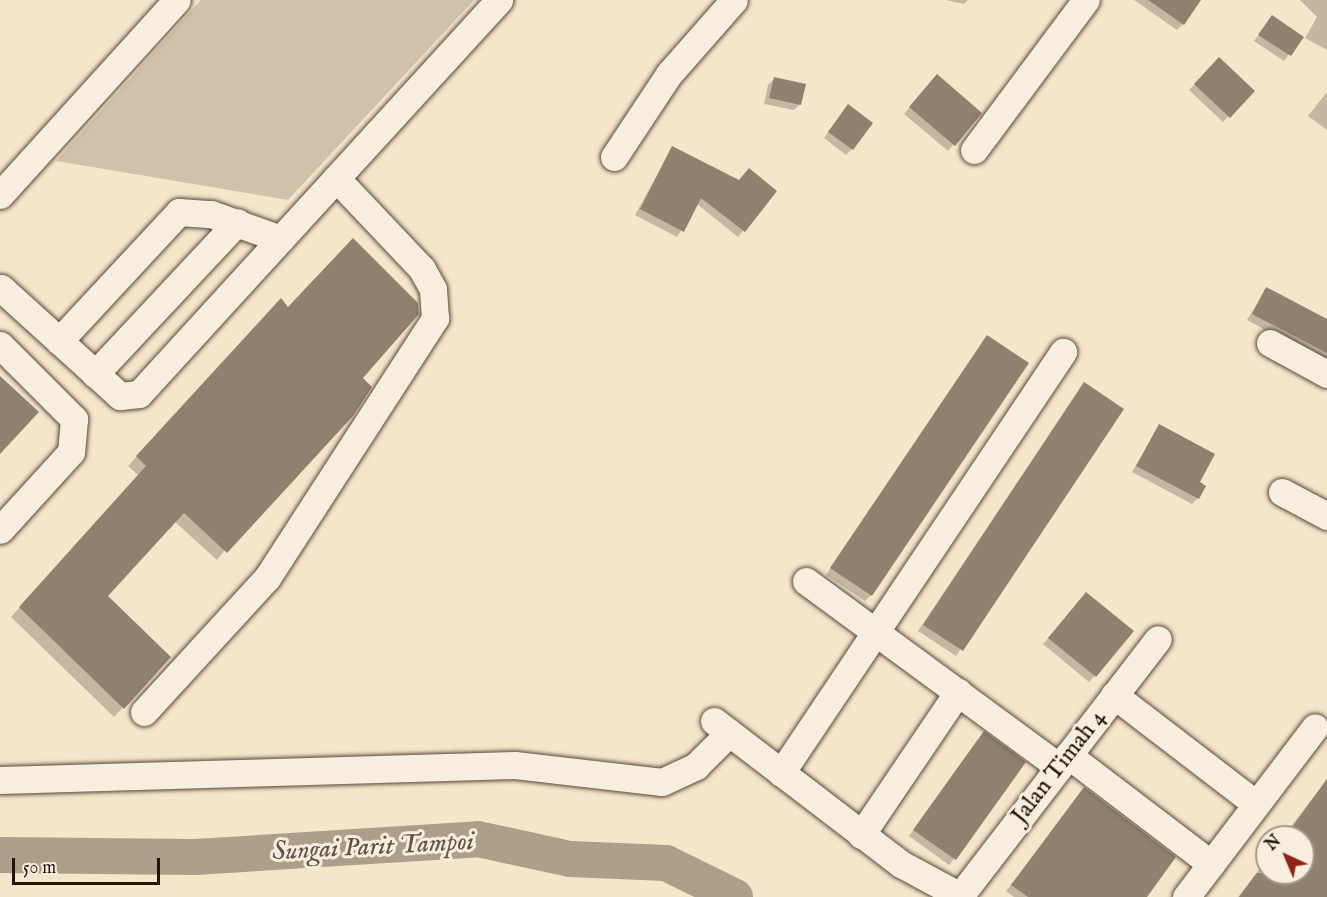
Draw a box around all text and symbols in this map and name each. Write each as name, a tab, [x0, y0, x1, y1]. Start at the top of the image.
street label: Jalan Timah 4	[1005, 704, 1113, 830]
north arrow	[1255, 825, 1315, 885]
water label: Sungai Parit Tampoi	[271, 826, 475, 868]
text: N	[1262, 831, 1286, 855]
scale bar	[15, 846, 164, 884]
text: 50 m	[23, 857, 56, 880]

